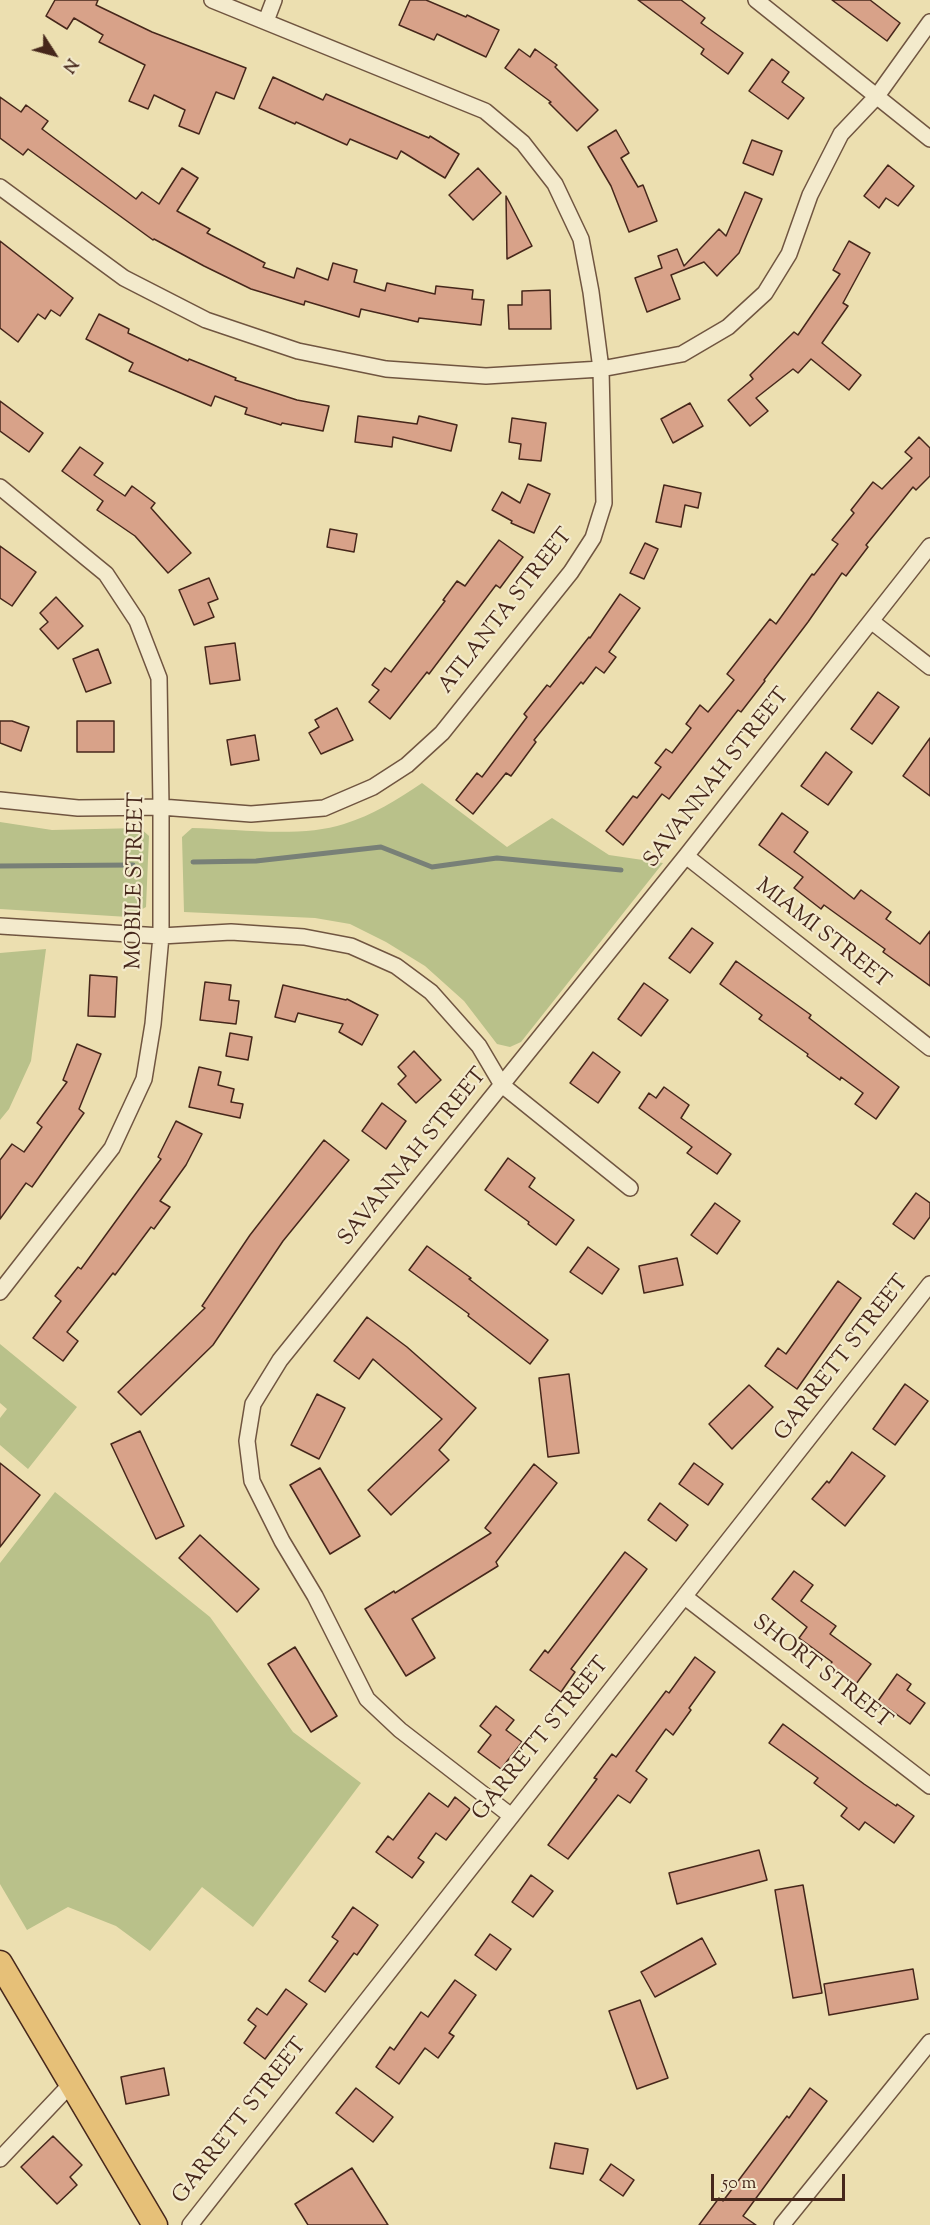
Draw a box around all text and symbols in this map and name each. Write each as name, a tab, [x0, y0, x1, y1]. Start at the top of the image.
north arrow	[24, 24, 84, 84]
text: N	[56, 53, 82, 77]
street label: ATLANTA STREET	[434, 524, 580, 700]
street label: SAVANNAH STREET	[640, 684, 796, 874]
street label: MOBILE STREET	[122, 792, 152, 970]
street label: MIAMI STREET	[749, 874, 895, 996]
street label: SAVANNAH STREET	[334, 1064, 494, 1252]
street label: GARRETT STREET	[770, 1271, 916, 1447]
street label: SHORT STREET	[746, 1610, 896, 1736]
street label: GARRETT STREET	[468, 1653, 616, 1827]
street label: GARRETT STREET	[168, 2034, 314, 2210]
scale bar	[714, 2162, 848, 2200]
text: 50 m	[722, 2171, 756, 2197]

